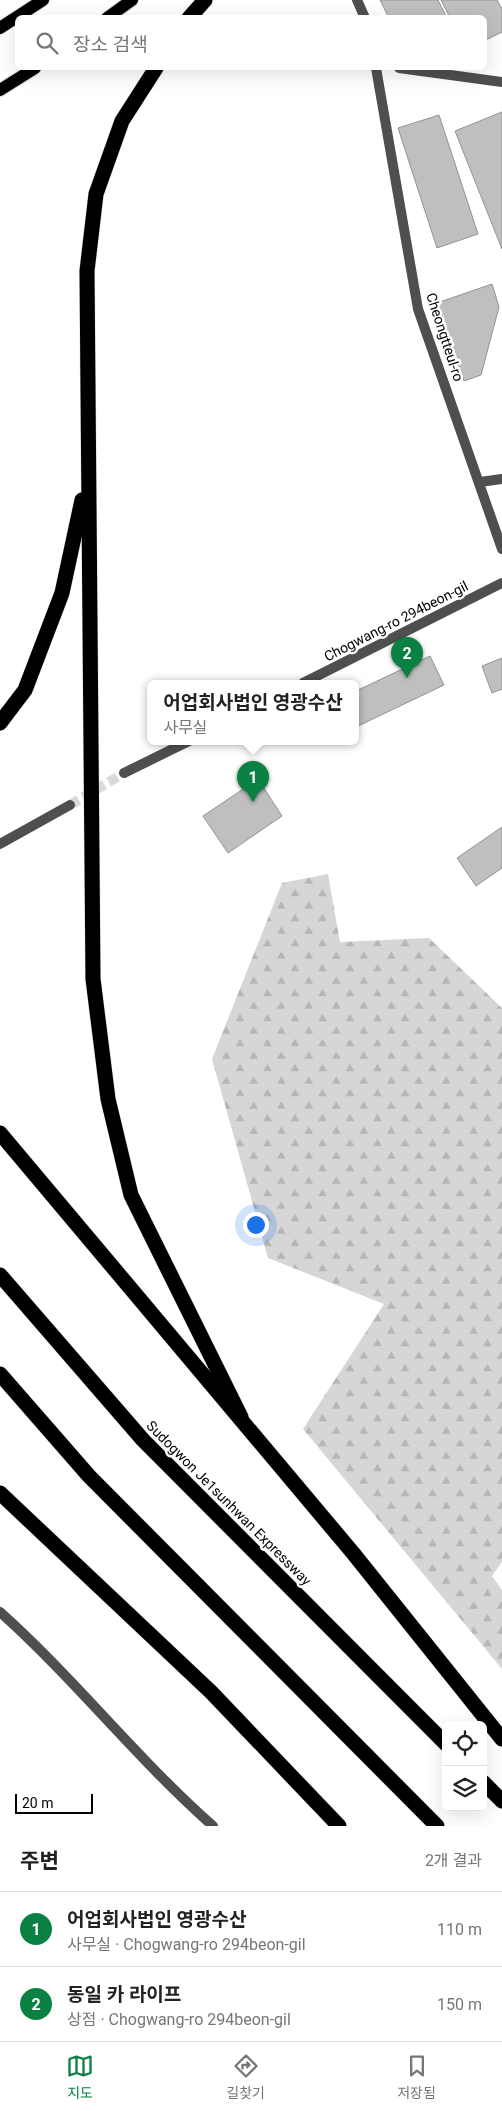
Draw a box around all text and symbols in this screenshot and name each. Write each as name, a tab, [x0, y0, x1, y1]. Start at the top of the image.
search box	[15, 15, 487, 70]
icon: search	[33, 29, 61, 57]
text: 장소 검색	[73, 33, 148, 56]
street label: Cheongtteul-ro	[423, 291, 467, 383]
street label: Chogwang-ro 294beon-gil	[321, 577, 471, 665]
pin: 2	[391, 637, 423, 678]
popup	[147, 680, 359, 745]
text: 어업회사법인 영광수산	[163, 691, 343, 714]
text: 사무실	[163, 718, 207, 737]
pin: 1	[237, 761, 269, 802]
your location	[243, 1212, 269, 1238]
street label: Sudogwon Je1sunhwan Expressway	[143, 1417, 315, 1589]
map controls	[442, 1721, 487, 1811]
button: locate	[442, 1721, 487, 1766]
button: layers	[442, 1766, 487, 1811]
scale bar	[15, 1791, 92, 1814]
text: 20 m	[22, 1795, 54, 1811]
text: 주변	[20, 1849, 59, 1873]
text: 2개 결과	[425, 1851, 482, 1870]
text: 어업회사법인 영광수산	[67, 1908, 247, 1931]
text: 1	[31, 1920, 41, 1939]
text: 110 m	[437, 1920, 482, 1939]
text: 사무실 · Chogwang-ro 294beon-gil	[67, 1935, 306, 1954]
text: 동일 카 라이프	[67, 1983, 181, 2006]
text: 2	[31, 1995, 41, 2014]
text: 150 m	[437, 1995, 482, 2014]
text: 상점 · Chogwang-ro 294beon-gil	[67, 2010, 291, 2029]
tab: 지도	[66, 2052, 94, 2102]
tab: 길찾기	[226, 2052, 265, 2102]
tab: 저장됨	[397, 2052, 436, 2102]

